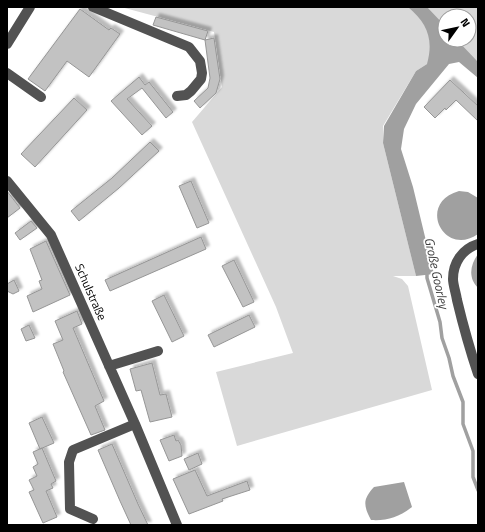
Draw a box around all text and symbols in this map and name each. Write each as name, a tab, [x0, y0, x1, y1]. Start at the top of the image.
north arrow	[437, 8, 477, 48]
text: N	[457, 15, 474, 30]
water label: Große Goorley	[420, 235, 455, 313]
street label: Schulstraße	[70, 261, 112, 323]

